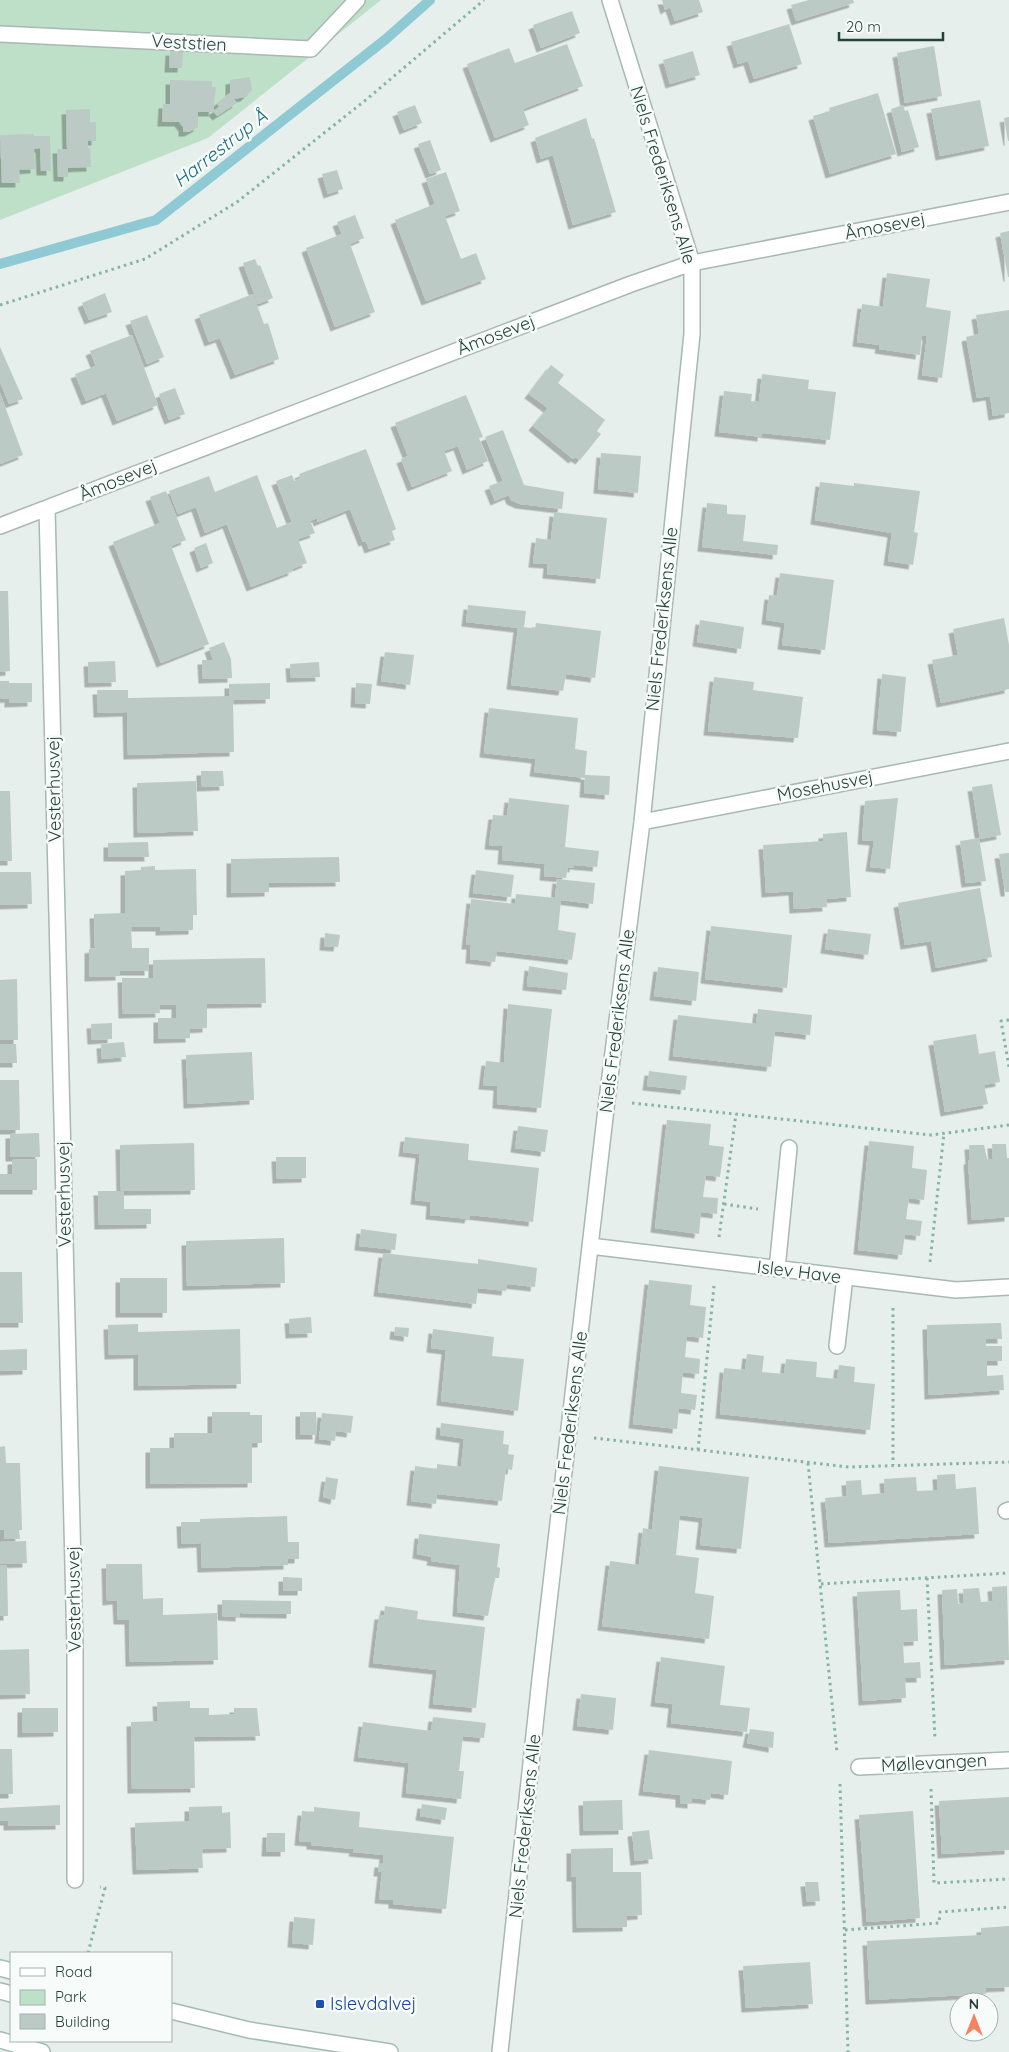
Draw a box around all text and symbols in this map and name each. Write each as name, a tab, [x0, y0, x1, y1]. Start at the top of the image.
scale bar	[839, 10, 943, 42]
text: 20 m	[846, 17, 881, 36]
street label: Veststien	[151, 29, 227, 56]
street label: Niels Frederiksens Alle	[625, 83, 702, 267]
water label: Harrestrup Å	[168, 104, 272, 192]
street label: Åmosevej	[842, 206, 927, 245]
street label: Åmosevej	[453, 309, 538, 360]
street label: Åmosevej	[76, 454, 160, 506]
street label: Niels Frederiksens Alle	[640, 526, 683, 712]
street label: Vesterhusvej	[41, 735, 66, 843]
street label: Mosehusvej	[775, 765, 875, 806]
street label: Niels Frederiksens Alle	[594, 928, 639, 1114]
street label: Vesterhusvej	[51, 1140, 76, 1248]
street label: Islev Have	[756, 1255, 842, 1288]
street label: Niels Frederiksens Alle	[547, 1330, 592, 1516]
street label: Vesterhusvej	[61, 1545, 86, 1653]
street label: Niels Frederiksens Alle	[503, 1733, 546, 1919]
street label: Møllevangen	[880, 1748, 988, 1777]
legend	[10, 1952, 172, 2042]
text: Road	[55, 1962, 92, 1981]
text: Park	[55, 1987, 87, 2006]
place label: Islevdalvej	[330, 1992, 416, 2015]
north arrow	[949, 1992, 999, 2042]
text: N	[969, 1995, 979, 2013]
marker: Islevdalvej	[314, 1998, 326, 2010]
text: Building	[55, 2012, 110, 2031]

